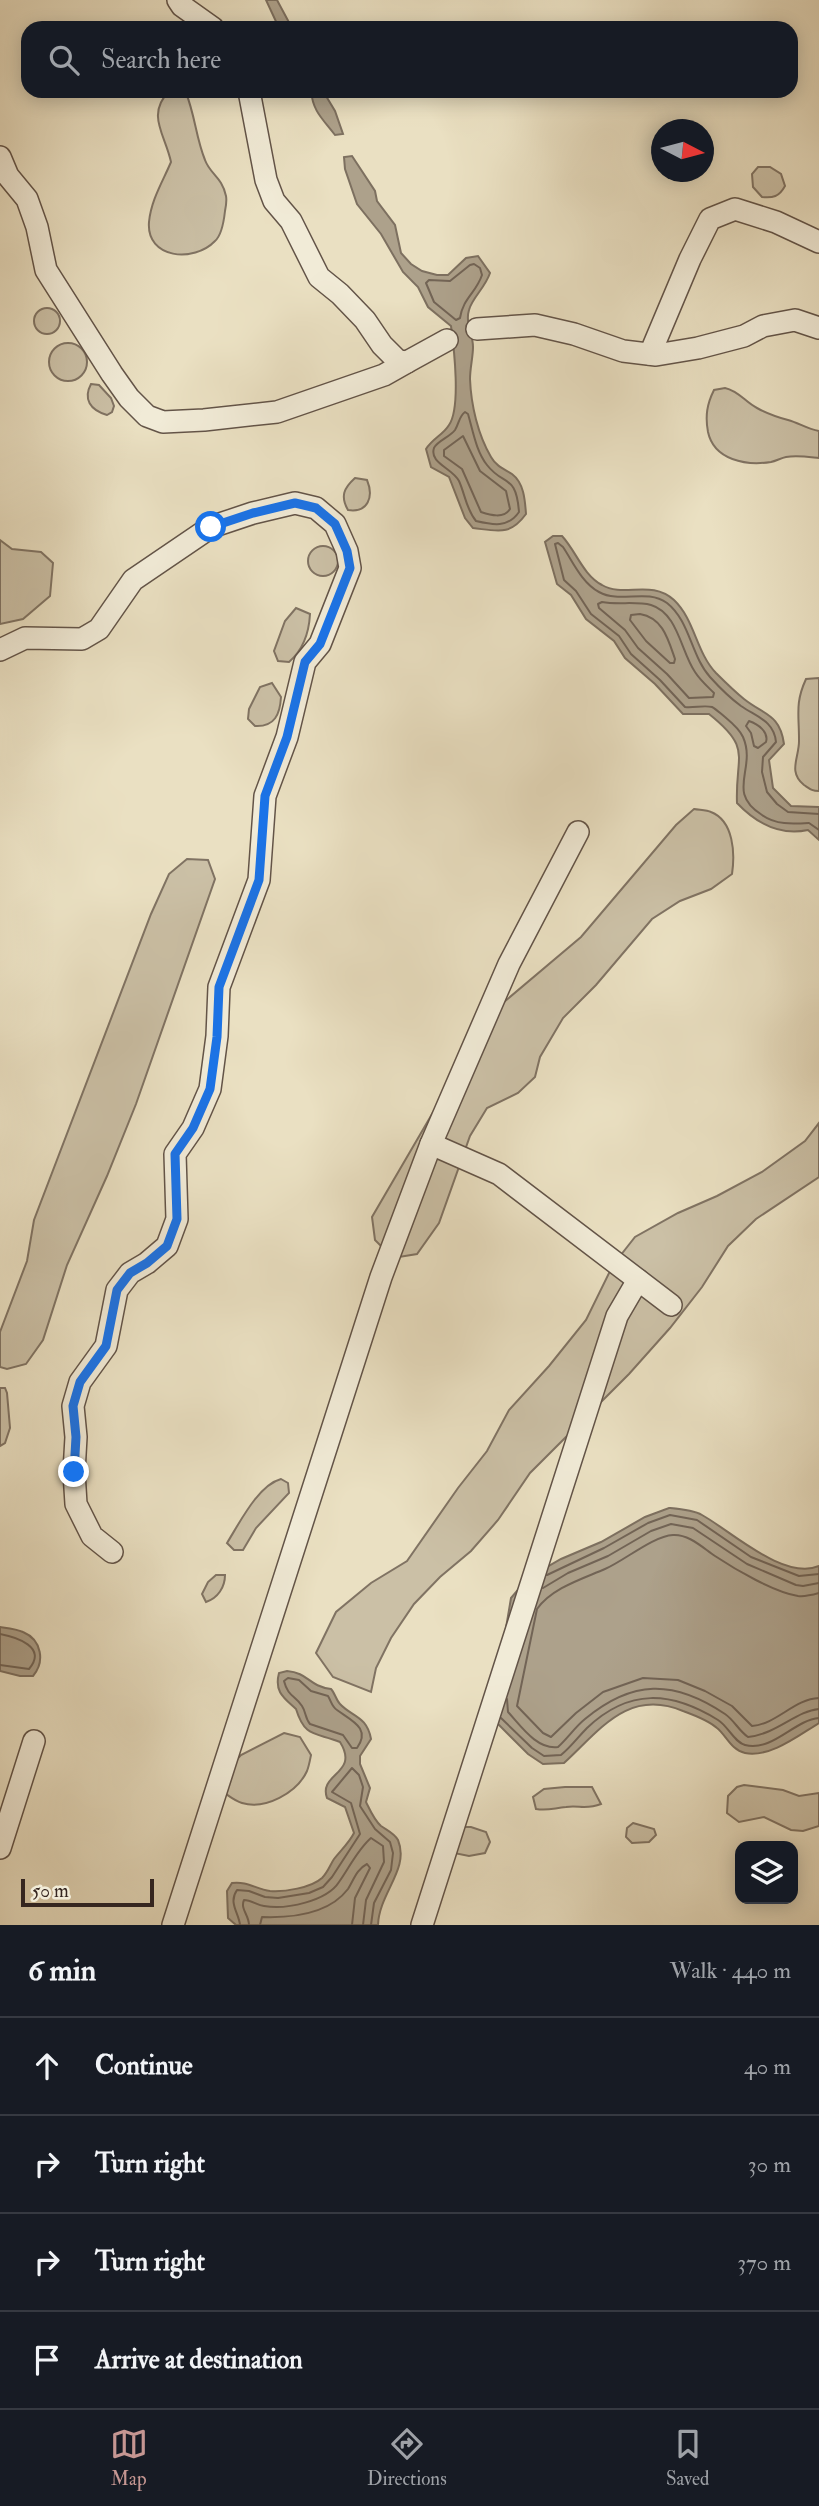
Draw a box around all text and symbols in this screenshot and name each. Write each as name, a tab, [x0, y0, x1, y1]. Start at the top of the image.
search box	[21, 21, 798, 98]
icon: search	[45, 41, 83, 79]
text: Search here	[101, 44, 221, 76]
north arrow	[651, 119, 714, 182]
route start	[195, 511, 226, 542]
route end	[58, 1456, 89, 1487]
map controls	[735, 1841, 798, 1904]
button: layers	[735, 1841, 798, 1904]
scale bar	[21, 1876, 154, 1908]
text: 50 m	[32, 1879, 69, 1903]
text: 6 min	[28, 1952, 96, 1989]
text: Walk · 440 m	[670, 1956, 791, 1985]
icon: ahead	[28, 2047, 66, 2085]
text: Continue	[95, 2050, 193, 2082]
text: 40 m	[744, 2052, 791, 2081]
icon: right	[28, 2145, 66, 2183]
text: Turn right	[95, 2148, 205, 2180]
text: 30 m	[748, 2150, 791, 2179]
icon: right	[28, 2243, 66, 2281]
text: Turn right	[95, 2246, 205, 2278]
text: 370 m	[737, 2248, 791, 2277]
icon: arrive	[28, 2341, 66, 2379]
text: Arrive at destination	[95, 2344, 303, 2376]
tab: Map	[110, 2425, 148, 2491]
tab: Directions	[367, 2425, 447, 2491]
tab: Saved	[666, 2425, 709, 2491]

